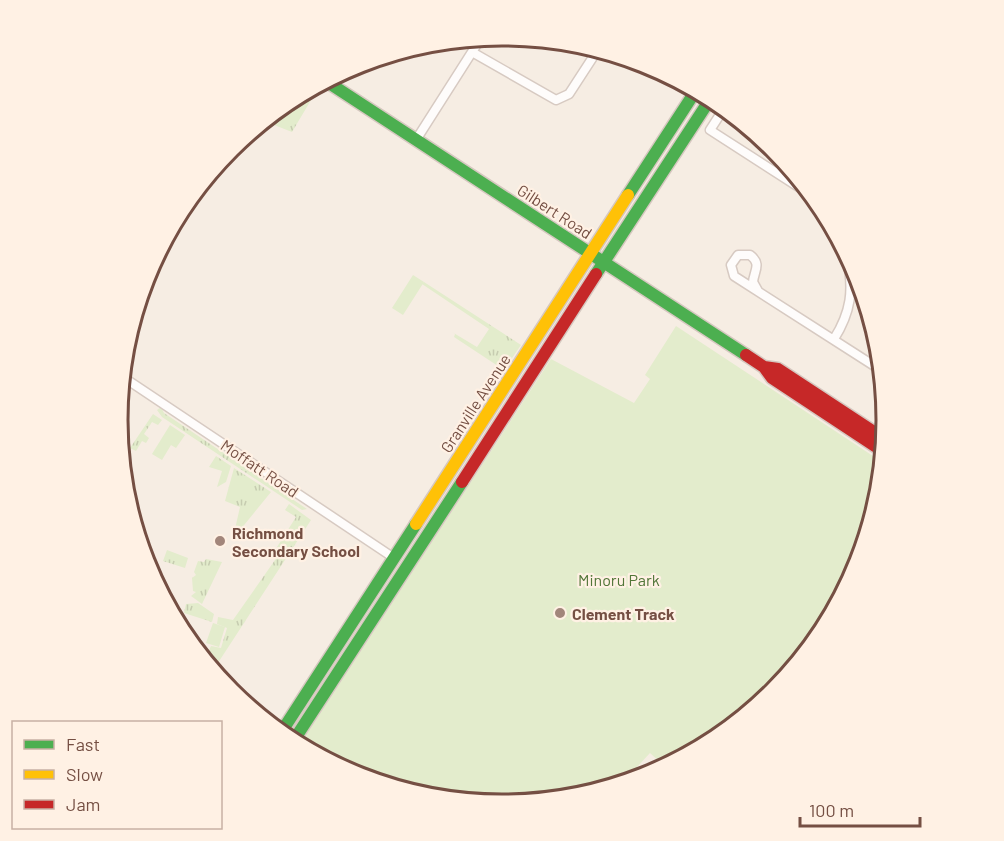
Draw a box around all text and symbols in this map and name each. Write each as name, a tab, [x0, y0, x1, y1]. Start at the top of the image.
street label: Gilbert Road	[514, 180, 596, 242]
street label: Granville Avenue	[436, 350, 514, 456]
street label: Moffatt Road	[218, 435, 302, 501]
place label: Richmond Secondary School	[232, 523, 360, 560]
marker: Richmond Secondary School	[213, 534, 227, 548]
park label: Minoru Park	[578, 570, 660, 589]
place label: Clement Track	[572, 604, 675, 623]
marker: Clement Track	[553, 606, 567, 620]
legend	[12, 721, 222, 829]
text: Fast	[66, 733, 100, 755]
text: Slow	[66, 763, 103, 785]
scale bar	[800, 790, 920, 828]
text: Jam	[66, 793, 100, 815]
text: 100 m	[809, 799, 854, 821]

